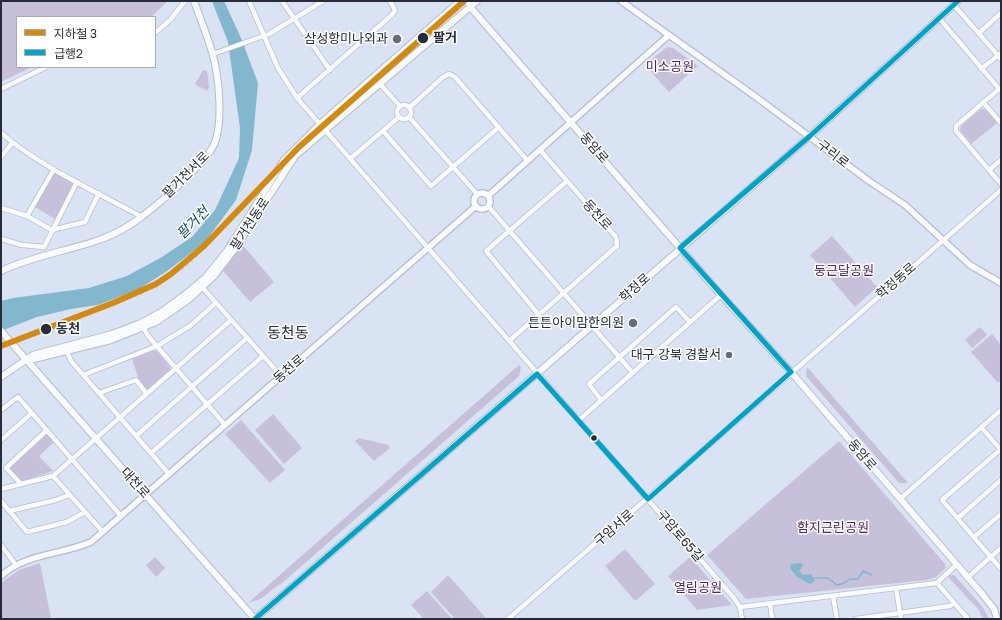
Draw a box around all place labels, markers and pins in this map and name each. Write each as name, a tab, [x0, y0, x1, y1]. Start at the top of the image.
place label: 팔거	[433, 30, 457, 46]
place label: 삼성항미나외과	[304, 31, 388, 47]
marker: 팔거	[416, 31, 430, 45]
marker: 삼성항미나외과	[391, 33, 403, 45]
place label: 튼튼아이맘한의원	[528, 315, 624, 331]
marker: 튼튼아이맘한의원	[627, 317, 639, 329]
place label: 동천	[56, 321, 80, 337]
marker: 동천	[39, 322, 53, 336]
place label: 대구 강북 경찰서	[631, 347, 721, 363]
marker: 대구 강북 경찰서	[724, 350, 734, 360]
unlabelled marker	[589, 433, 599, 443]

